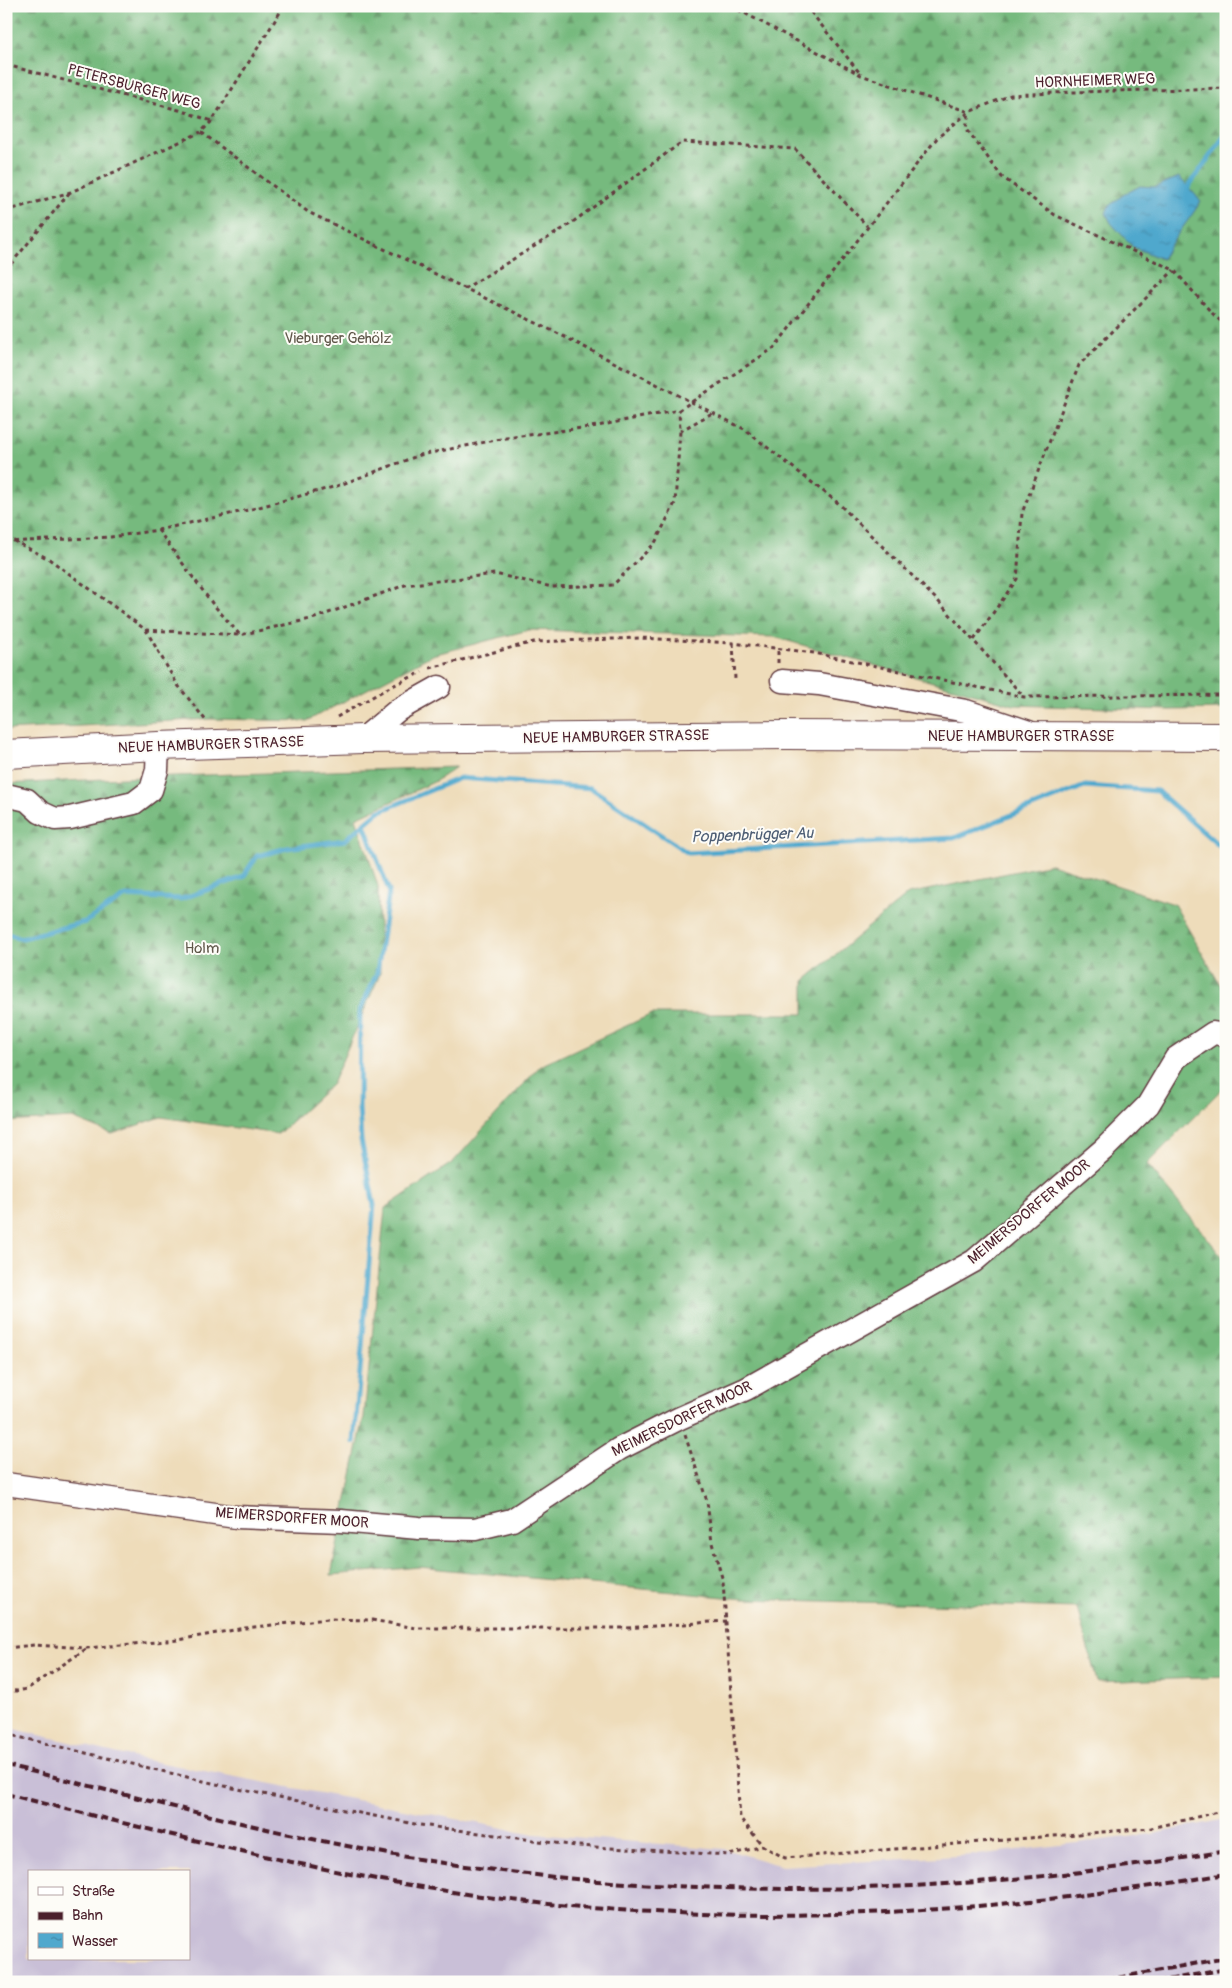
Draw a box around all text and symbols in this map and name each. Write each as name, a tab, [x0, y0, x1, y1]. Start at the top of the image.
street label: PETERSBURGER WEG	[65, 60, 203, 114]
street label: HORNHEIMER WEG	[1034, 69, 1156, 93]
park label: Vieburger Gehölz	[285, 329, 392, 348]
street label: NEUE HAMBURGER STRASSE	[523, 726, 710, 748]
street label: NEUE HAMBURGER STRASSE	[928, 727, 1114, 746]
street label: NEUE HAMBURGER STRASSE	[117, 732, 305, 758]
water label: Poppenbrügger Au	[691, 823, 814, 847]
park label: Holm	[185, 939, 219, 958]
street label: MEIMERSDORFER MOOR	[964, 1155, 1094, 1269]
street label: MEIMERSDORFER MOOR	[609, 1377, 756, 1461]
street label: MEIMERSDORFER MOOR	[215, 1503, 370, 1533]
legend	[28, 1870, 190, 1960]
text: Straße	[72, 1882, 115, 1901]
text: Bahn	[72, 1906, 103, 1925]
text: Wasser	[72, 1932, 119, 1951]

